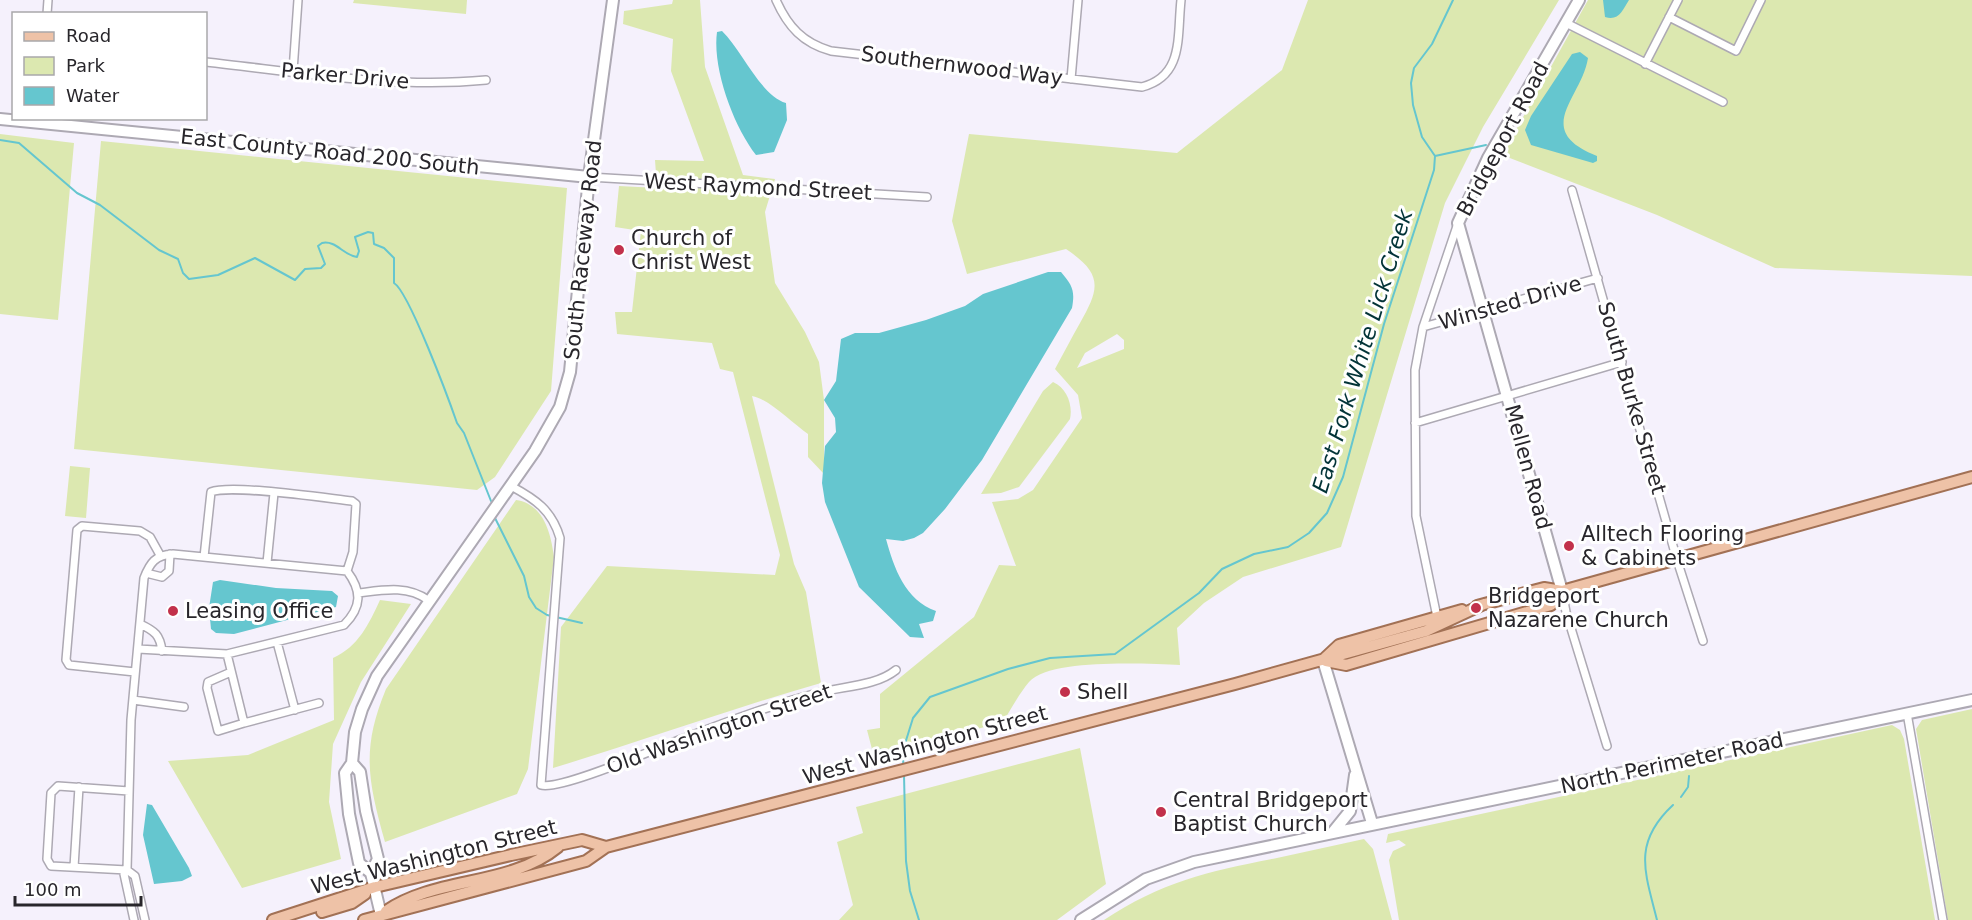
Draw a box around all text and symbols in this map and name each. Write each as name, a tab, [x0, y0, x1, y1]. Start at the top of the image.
legend	[12, 12, 207, 120]
text: Road	[66, 25, 111, 46]
street label: Southernwood Way	[860, 42, 1064, 90]
text: Park	[66, 55, 105, 76]
street label: Parker Drive	[280, 58, 410, 94]
street label: Bridgeport Road	[1452, 58, 1554, 220]
text: Water	[66, 85, 120, 106]
street label: East County Road 200 South	[179, 124, 481, 180]
street label: South Raceway Road	[560, 139, 606, 361]
street label: West Raymond Street	[643, 169, 873, 205]
water label: East Fork White Lick Creek	[1307, 205, 1418, 496]
place label: Church of Christ West	[631, 226, 751, 274]
marker: Church of Christ West	[612, 243, 626, 257]
street label: Winsted Drive	[1436, 271, 1584, 335]
street label: South Burke Street	[1593, 299, 1671, 497]
street label: Mellen Road	[1500, 402, 1556, 532]
place label: Alltech Flooring & Cabinets	[1581, 522, 1744, 570]
marker: Alltech Flooring & Cabinets	[1562, 539, 1576, 553]
place label: Bridgeport Nazarene Church	[1488, 584, 1669, 632]
place label: Leasing Office	[185, 599, 334, 623]
marker: Bridgeport Nazarene Church	[1469, 601, 1483, 615]
marker: Leasing Office	[166, 604, 180, 618]
street label: Old Washington Street	[603, 679, 835, 779]
place label: Shell	[1077, 680, 1128, 704]
marker: Shell	[1058, 685, 1072, 699]
street label: West Washington Street	[800, 701, 1050, 789]
street label: North Perimeter Road	[1558, 728, 1786, 798]
place label: Central Bridgeport Baptist Church	[1173, 788, 1368, 836]
marker: Central Bridgeport Baptist Church	[1154, 805, 1168, 819]
street label: West Washington Street	[309, 815, 559, 899]
scale bar	[15, 869, 141, 907]
text: 100 m	[24, 879, 82, 900]

